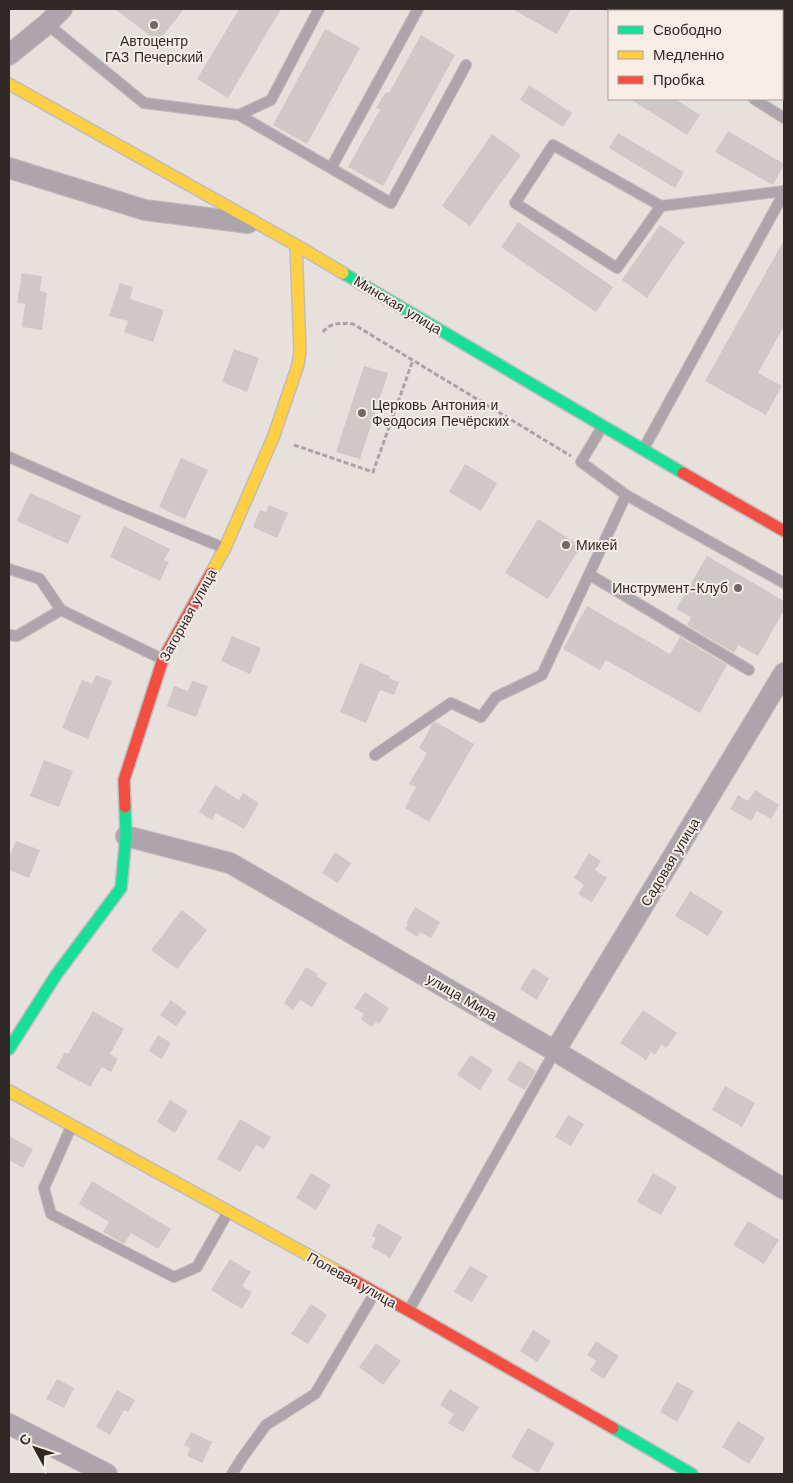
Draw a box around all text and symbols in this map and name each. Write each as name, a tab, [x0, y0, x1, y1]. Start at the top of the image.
legend	[608, 10, 783, 100]
marker: Автоцентр ГАЗ Печерский	[148, 19, 160, 31]
text: Свободно	[653, 21, 722, 39]
place label: Автоцентр ГАЗ Печерский	[105, 33, 203, 65]
text: Медленно	[653, 46, 724, 64]
text: Пробка	[653, 71, 705, 89]
street label: Минская улица	[351, 273, 445, 338]
place label: Церковь Антония и Феодосия Печёрских	[372, 397, 509, 429]
marker: Церковь Антония и Феодосия Печёрских	[356, 407, 368, 419]
place label: Микей	[576, 537, 617, 553]
marker: Микей	[560, 539, 572, 551]
street label: Загорная улица	[156, 566, 220, 664]
place label: Инструмент-Клуб	[612, 580, 728, 596]
marker: Инструмент-Клуб	[732, 582, 744, 594]
street label: Садовая улица	[637, 815, 703, 909]
street label: улица Мира	[424, 970, 500, 1024]
street label: Полевая улица	[305, 1249, 400, 1311]
north arrow	[10, 1423, 60, 1473]
text: С	[16, 1431, 34, 1449]

